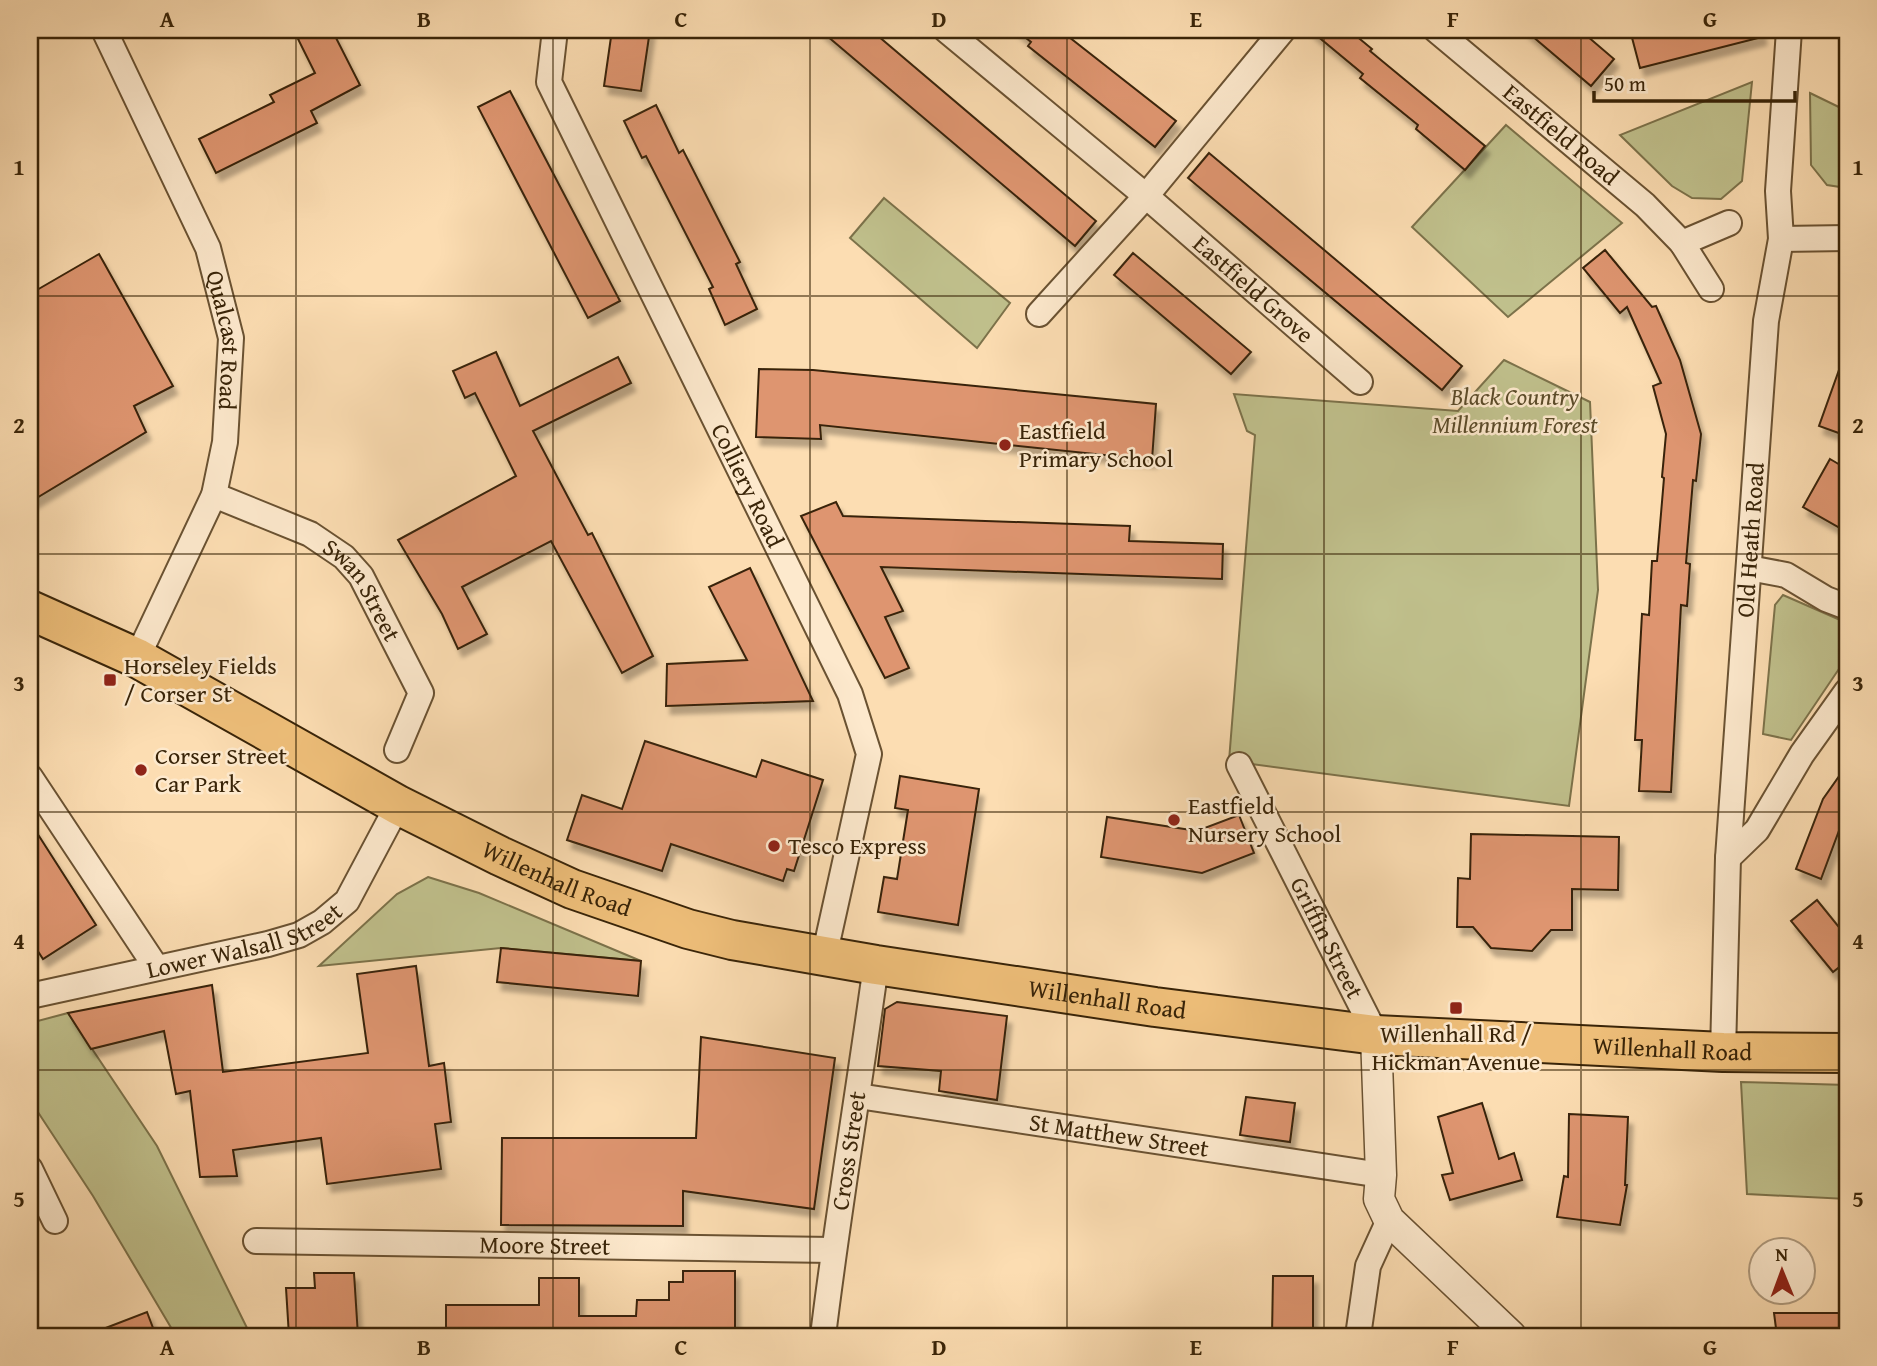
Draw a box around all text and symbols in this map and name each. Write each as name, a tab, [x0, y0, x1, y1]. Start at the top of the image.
text: A	[160, 2, 175, 35]
text: B	[417, 2, 431, 35]
text: C	[674, 2, 688, 35]
text: D	[932, 2, 947, 35]
text: E	[1190, 2, 1202, 35]
text: F	[1447, 2, 1459, 35]
text: G	[1703, 2, 1717, 35]
scale bar	[1594, 60, 1795, 104]
text: 50 m	[1604, 68, 1646, 99]
street label: Eastfield Road	[1496, 75, 1627, 193]
text: 1	[13, 150, 25, 183]
text: 1	[1852, 150, 1864, 183]
street label: Eastfield Grove	[1185, 226, 1322, 351]
street label: Qualcast Road	[197, 267, 249, 411]
park label: Black Country Millennium Forest	[1432, 379, 1598, 442]
text: 2	[13, 408, 25, 441]
text: 2	[1852, 408, 1864, 441]
place label: Eastfield Primary School	[1019, 413, 1174, 476]
street label: Colliery Road	[703, 417, 793, 553]
marker: Eastfield Primary School	[997, 437, 1013, 453]
street label: Old Heath Road	[1727, 461, 1773, 619]
street label: Swan Street	[316, 530, 410, 648]
place label: Horseley Fields / Corser St	[124, 648, 277, 711]
text: 3	[13, 666, 25, 699]
text: 3	[1852, 666, 1864, 699]
marker: Horseley Fields / Corser St	[102, 672, 118, 688]
place label: Corser Street Car Park	[155, 738, 287, 801]
marker: Corser Street Car Park	[133, 762, 149, 778]
place label: Eastfield Nursery School	[1188, 788, 1341, 851]
marker: Eastfield Nursery School	[1166, 812, 1182, 828]
place label: Tesco Express	[788, 828, 927, 863]
street label: Willenhall Road	[476, 832, 636, 925]
marker: Tesco Express	[766, 838, 782, 854]
street label: Griffin Street	[1282, 871, 1373, 1005]
street label: Lower Walsall Street	[143, 894, 350, 987]
text: 4	[13, 924, 25, 957]
text: 4	[1852, 924, 1864, 957]
street label: Willenhall Road	[1026, 970, 1188, 1028]
marker: Willenhall Rd / Hickman Avenue	[1448, 1000, 1464, 1016]
place label: Willenhall Rd / Hickman Avenue	[1372, 1016, 1540, 1079]
street label: Willenhall Road	[1592, 1028, 1752, 1069]
street label: Cross Street	[822, 1088, 875, 1213]
street label: St Matthew Street	[1027, 1104, 1212, 1166]
text: 5	[13, 1182, 25, 1215]
text: 5	[1852, 1182, 1864, 1215]
street label: Moore Street	[479, 1226, 611, 1264]
north arrow	[1748, 1236, 1818, 1306]
text: N	[1775, 1240, 1789, 1268]
text: A	[160, 1330, 175, 1363]
text: B	[417, 1330, 431, 1363]
text: C	[674, 1330, 688, 1363]
text: D	[932, 1330, 947, 1363]
text: E	[1190, 1330, 1202, 1363]
text: F	[1447, 1330, 1459, 1363]
text: G	[1703, 1330, 1717, 1363]

